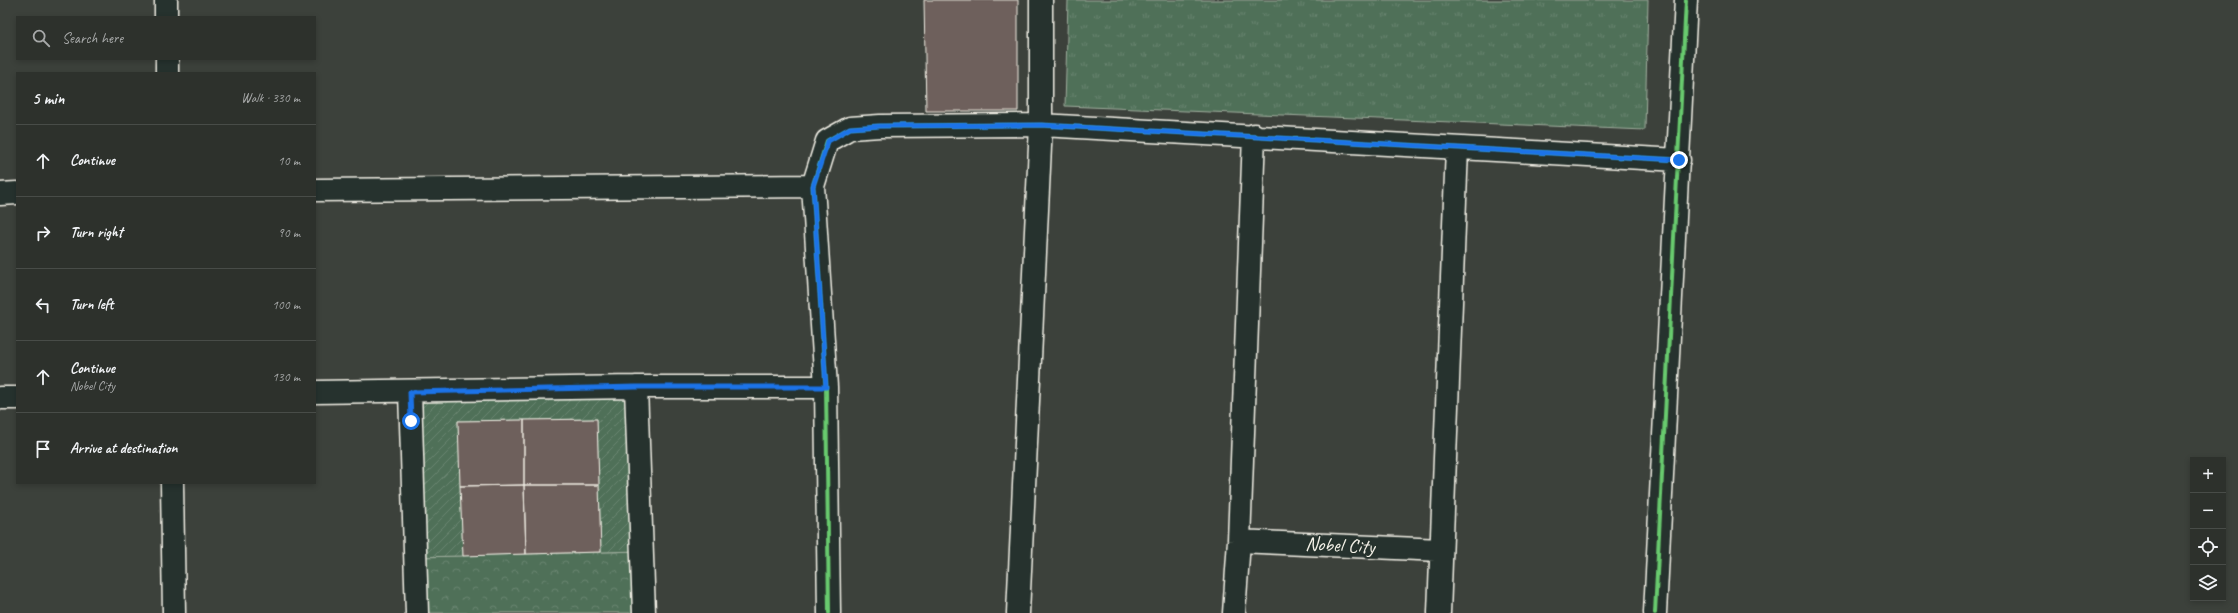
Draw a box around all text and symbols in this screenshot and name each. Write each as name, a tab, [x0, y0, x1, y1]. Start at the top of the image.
search box	[16, 16, 316, 60]
icon: search	[30, 27, 52, 49]
text: Search here	[62, 29, 123, 48]
text: 5 min	[32, 88, 64, 109]
text: Walk · 330 m	[241, 90, 300, 106]
icon: ahead	[32, 150, 54, 172]
text: Continue	[70, 151, 115, 170]
route end	[1670, 151, 1688, 169]
text: 10 m	[278, 153, 300, 169]
icon: right	[32, 222, 54, 244]
text: Turn right	[70, 223, 123, 242]
text: 90 m	[278, 225, 300, 241]
icon: left	[32, 294, 54, 316]
text: Turn left	[70, 295, 113, 314]
text: 100 m	[272, 297, 300, 313]
text: Continue	[70, 359, 115, 378]
icon: ahead	[32, 366, 54, 388]
text: 130 m	[272, 369, 300, 385]
text: Nobel City	[70, 378, 115, 394]
route start	[402, 412, 420, 430]
icon: arrive	[32, 438, 54, 460]
text: Arrive at destination	[70, 439, 177, 458]
map controls	[2190, 457, 2226, 601]
button: +	[2190, 457, 2226, 493]
button: −	[2190, 493, 2226, 529]
button: locate	[2190, 529, 2226, 565]
street label: Nobel City	[1305, 531, 1377, 559]
button: layers	[2190, 565, 2226, 601]

